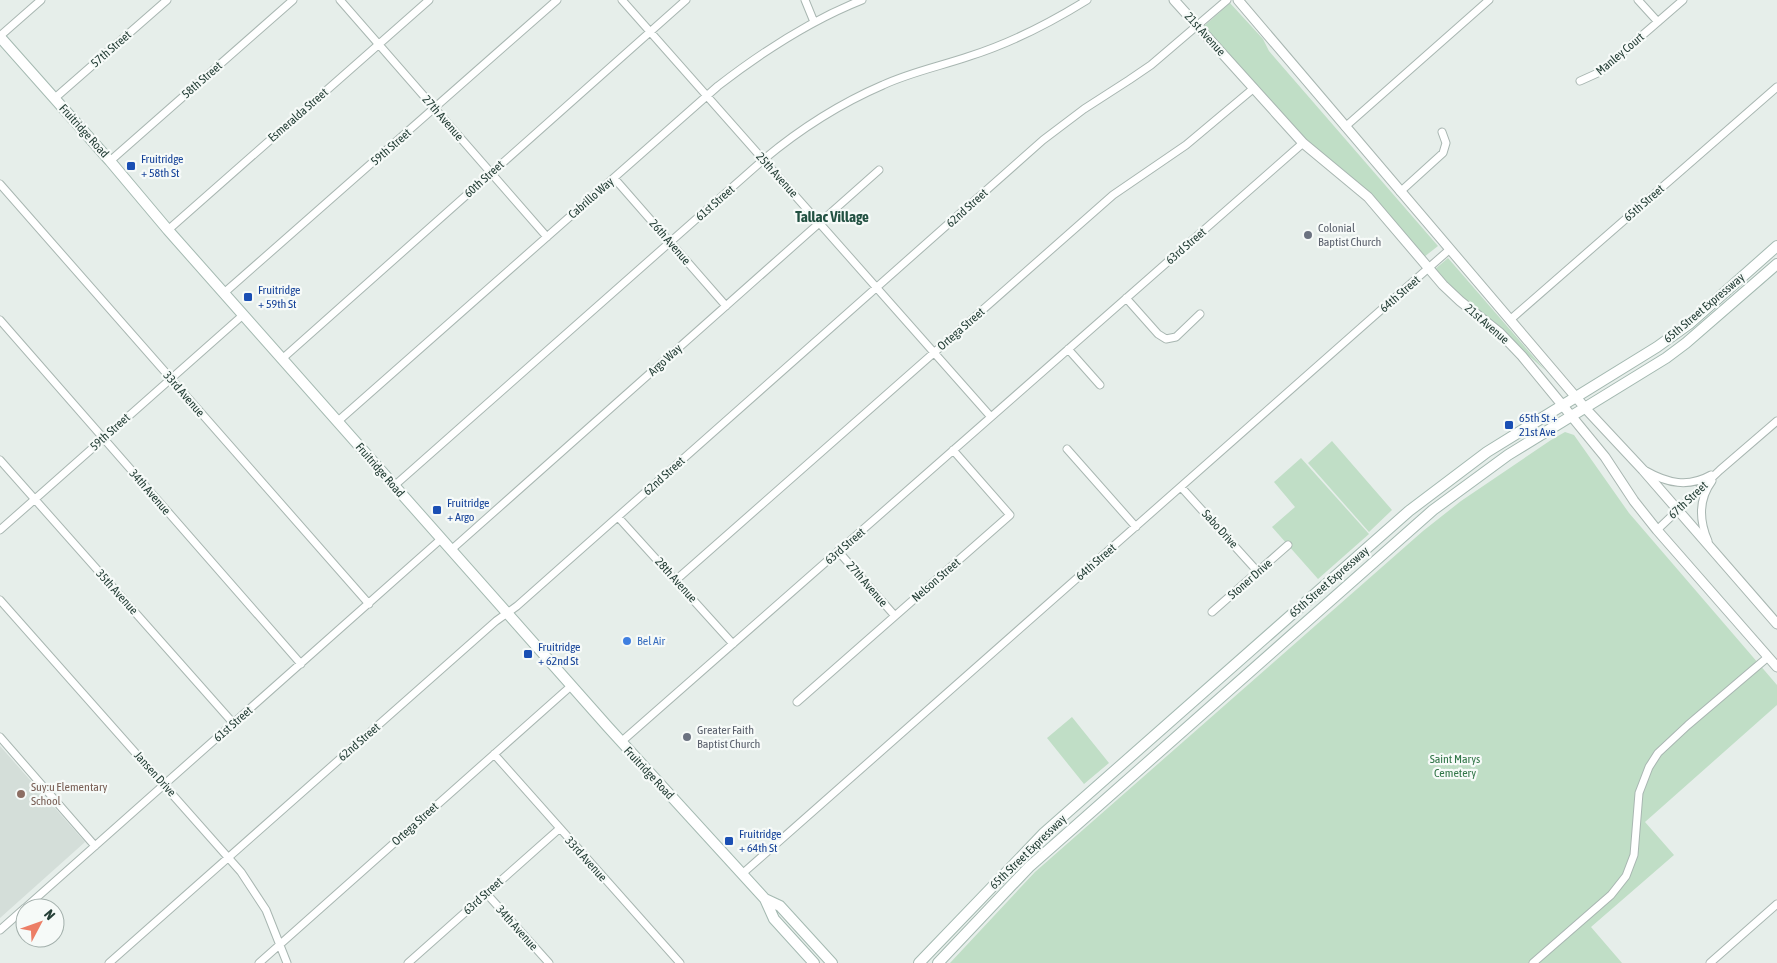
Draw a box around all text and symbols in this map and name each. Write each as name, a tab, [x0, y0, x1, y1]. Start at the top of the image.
street label: 21st Avenue	[1182, 9, 1228, 59]
street label: 57th Street	[88, 27, 134, 70]
street label: Manley Court	[1593, 30, 1647, 78]
street label: 58th Street	[179, 58, 225, 101]
street label: Esmeralda Street	[265, 85, 331, 145]
street label: 27th Avenue	[420, 92, 466, 144]
street label: Fruitridge Road	[56, 101, 112, 161]
street label: 59th Street	[368, 125, 414, 168]
street label: 25th Avenue	[753, 150, 801, 200]
place label: Fruitridge + 58th St	[141, 152, 184, 180]
street label: 60th Street	[461, 157, 507, 200]
marker: Fruitridge + 58th St	[125, 160, 137, 172]
street label: Cabrillo Way	[566, 175, 617, 221]
street label: 65th Street	[1621, 181, 1667, 224]
street label: 61st Street	[693, 182, 738, 224]
street label: 62nd Street	[943, 185, 991, 230]
district label: Tallac Village	[795, 208, 869, 225]
street label: 26th Avenue	[647, 216, 693, 268]
place label: Colonial Baptist Church	[1318, 221, 1381, 249]
street label: 63rd Street	[1163, 224, 1209, 267]
marker: Colonial Baptist Church	[1302, 229, 1314, 241]
street label: 65th Street Expressway	[1661, 270, 1747, 346]
street label: 64th Street	[1377, 272, 1423, 315]
place label: Fruitridge + 59th St	[258, 283, 301, 311]
marker: Fruitridge + 59th St	[242, 291, 254, 303]
street label: 21st Avenue	[1462, 301, 1512, 347]
street label: Ortega Street	[935, 304, 988, 353]
street label: Argo Way	[645, 341, 685, 379]
street label: 33rd Avenue	[161, 369, 207, 419]
street label: 59th Street	[87, 410, 133, 453]
place label: 65th St + 21st Ave	[1519, 411, 1558, 439]
marker: 65th St + 21st Ave	[1503, 419, 1515, 431]
street label: Fruitridge Road	[353, 440, 407, 500]
street label: 62nd Street	[640, 453, 688, 498]
street label: 34th Avenue	[127, 466, 173, 518]
street label: 67th Street	[1665, 478, 1711, 522]
place label: Fruitridge + Argo	[447, 496, 490, 524]
marker: Fruitridge + Argo	[431, 504, 443, 516]
street label: Sabo Drive	[1199, 507, 1241, 551]
street label: 63rd Street	[822, 524, 868, 567]
street label: 64th Street	[1073, 540, 1119, 583]
street label: 65th Street Expressway	[1286, 544, 1372, 620]
street label: 28th Avenue	[652, 555, 700, 605]
street label: Nelson Street	[909, 555, 963, 605]
street label: Stoner Drive	[1225, 556, 1275, 602]
street label: 27th Avenue	[844, 558, 890, 610]
street label: 35th Avenue	[93, 567, 141, 617]
place label: Bel Air	[637, 634, 666, 648]
marker: Bel Air	[621, 635, 633, 647]
place label: Fruitridge + 62nd St	[538, 640, 581, 668]
marker: Fruitridge + 62nd St	[522, 648, 534, 660]
street label: 61st Street	[211, 703, 256, 745]
street label: 62nd Street	[335, 720, 383, 764]
place label: Greater Faith Baptist Church	[697, 723, 760, 751]
marker: Greater Faith Baptist Church	[681, 731, 693, 743]
street label: Fruitridge Road	[621, 744, 677, 802]
street label: Jansen Drive	[131, 749, 179, 799]
park label: Saint Marys Cemetery	[1430, 752, 1480, 780]
place label: Suy:u Elementary School	[31, 780, 107, 808]
marker: Suy:u Elementary School	[15, 788, 27, 800]
street label: Ortega Street	[389, 799, 442, 849]
street label: 65th Street Expressway	[987, 812, 1069, 892]
place label: Fruitridge + 64th St	[739, 827, 782, 855]
street label: 33rd Avenue	[562, 834, 610, 884]
marker: Fruitridge + 64th St	[723, 835, 735, 847]
street label: 63rd Street	[460, 874, 506, 917]
north arrow	[15, 898, 65, 948]
street label: 34th Avenue	[493, 903, 541, 953]
text: N	[41, 906, 59, 923]

